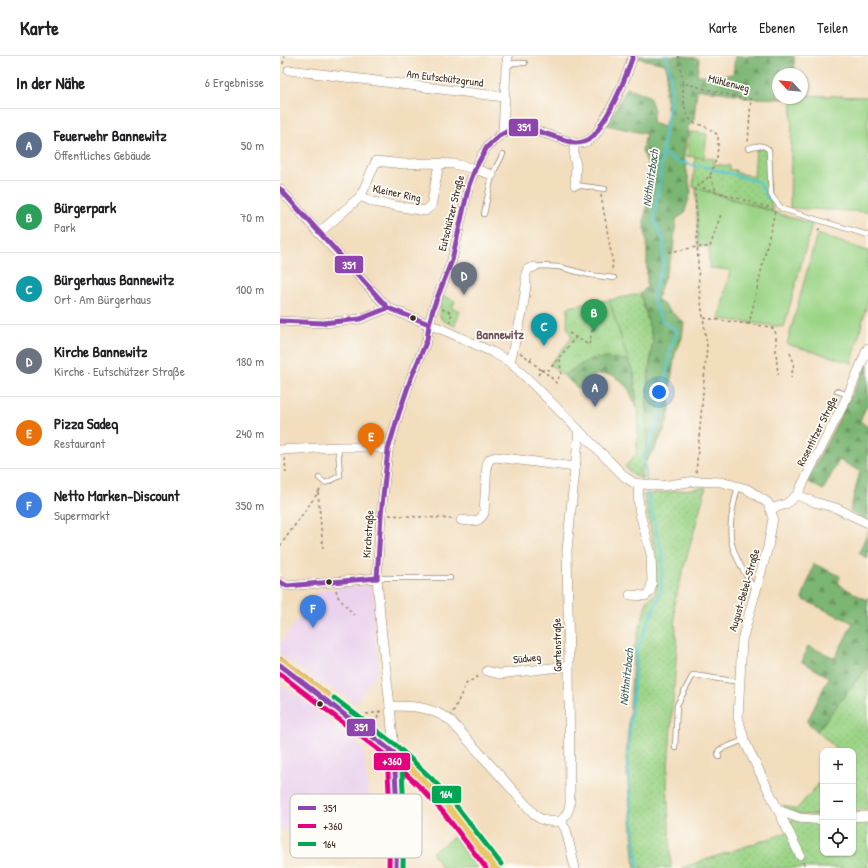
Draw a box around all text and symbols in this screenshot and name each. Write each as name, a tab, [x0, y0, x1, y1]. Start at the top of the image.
text: Karte	[20, 15, 59, 41]
text: Karte	[709, 18, 737, 37]
text: Ebenen	[759, 18, 795, 37]
text: Teilen	[817, 18, 848, 37]
street label: Am Eutschützgrund	[406, 66, 485, 90]
north arrow	[772, 68, 808, 104]
text: In der Nähe	[16, 71, 85, 94]
street label: Mühlenweg	[707, 71, 751, 95]
text: 6 Ergebnisse	[205, 73, 264, 91]
line badge: 351	[508, 118, 539, 137]
text: 351	[517, 120, 531, 134]
text: Feuerwehr Bannewitz	[54, 125, 167, 146]
text: A	[26, 136, 32, 154]
text: 50 m	[241, 136, 264, 154]
text: Öffentliches Gebäude	[54, 146, 151, 164]
water label: Nöthnitzbach	[638, 148, 663, 207]
street label: Eutschützer Straße	[435, 173, 467, 252]
street label: Kleiner Ring	[372, 181, 422, 205]
text: Bürgerpark	[54, 197, 116, 218]
text: B	[26, 208, 32, 226]
text: 70 m	[240, 208, 264, 226]
text: Park	[54, 218, 76, 236]
line badge: 351	[334, 255, 364, 274]
text: 351	[342, 258, 356, 272]
pin: D	[451, 262, 477, 295]
text: Bürgerhaus Bannewitz	[54, 269, 174, 290]
text: C	[25, 280, 33, 298]
text: 100 m	[236, 280, 264, 298]
text: Ort · Am Bürgerhaus	[54, 290, 151, 308]
pin: B	[581, 299, 607, 332]
unlabelled marker	[408, 313, 418, 323]
pin: C	[531, 313, 557, 346]
district label: Bannewitz	[476, 325, 524, 343]
text: Kirche Bannewitz	[54, 341, 147, 362]
text: D	[26, 352, 32, 370]
text: 180 m	[236, 352, 264, 370]
text: Kirche · Eutschützer Straße	[54, 362, 185, 380]
pin: A	[582, 374, 608, 407]
your location	[649, 382, 669, 402]
street label: Rosentitzer Straße	[793, 393, 841, 468]
text: Pizza Sadeq	[54, 413, 118, 434]
pin: E	[358, 423, 384, 456]
text: E	[26, 424, 32, 442]
text: 240 m	[235, 424, 264, 442]
text: Restaurant	[54, 434, 105, 452]
text: Netto Marken-Discount	[54, 485, 179, 506]
text: F	[27, 496, 31, 514]
text: 350 m	[235, 496, 264, 514]
text: Supermarkt	[54, 506, 110, 524]
street label: Kirchstraße	[359, 509, 377, 558]
street label: August-Bebel-Straße	[726, 546, 763, 633]
unlabelled marker	[324, 577, 334, 587]
pin: F	[300, 595, 326, 628]
street label: Gartenstraße	[550, 617, 564, 672]
water label: Nöthnitzbach	[615, 647, 638, 706]
street label: Südweg	[512, 650, 542, 666]
unlabelled marker	[315, 699, 325, 709]
line badge: 351	[346, 718, 376, 737]
text: 351	[354, 720, 368, 734]
map controls	[820, 748, 856, 856]
button: +	[820, 748, 856, 784]
line badge: +360	[373, 752, 411, 771]
text: +360	[382, 754, 402, 768]
button: −	[820, 784, 856, 820]
line badge: 164	[431, 785, 462, 804]
text: 164	[440, 787, 452, 801]
legend	[290, 794, 422, 858]
text: 351	[323, 801, 337, 815]
text: +360	[323, 819, 343, 833]
button: locate	[820, 820, 856, 856]
text: 164	[323, 837, 336, 851]

